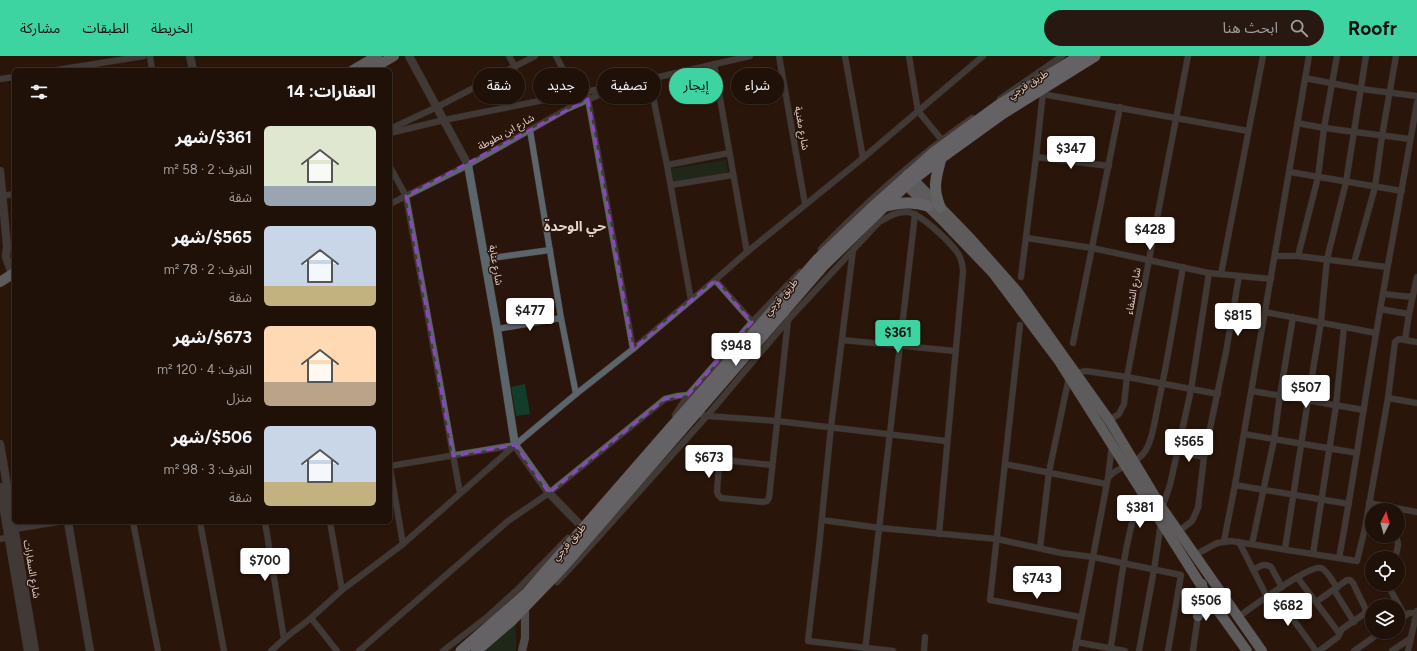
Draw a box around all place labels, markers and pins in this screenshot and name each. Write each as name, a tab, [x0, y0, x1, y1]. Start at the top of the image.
pin: $347	[1047, 136, 1095, 170]
pin: $428	[1126, 217, 1174, 251]
pin: $477	[506, 298, 554, 332]
pin: $815	[1214, 303, 1262, 337]
pin: $361	[874, 320, 922, 354]
pin: $948	[712, 333, 760, 367]
pin: $507	[1282, 375, 1330, 409]
pin: $565	[1165, 429, 1213, 463]
pin: $673	[685, 445, 733, 479]
pin: $381	[1116, 495, 1164, 529]
pin: $700	[241, 548, 289, 582]
pin: $743	[1013, 566, 1061, 600]
pin: $506	[1182, 588, 1230, 622]
pin: $682	[1264, 593, 1312, 627]

